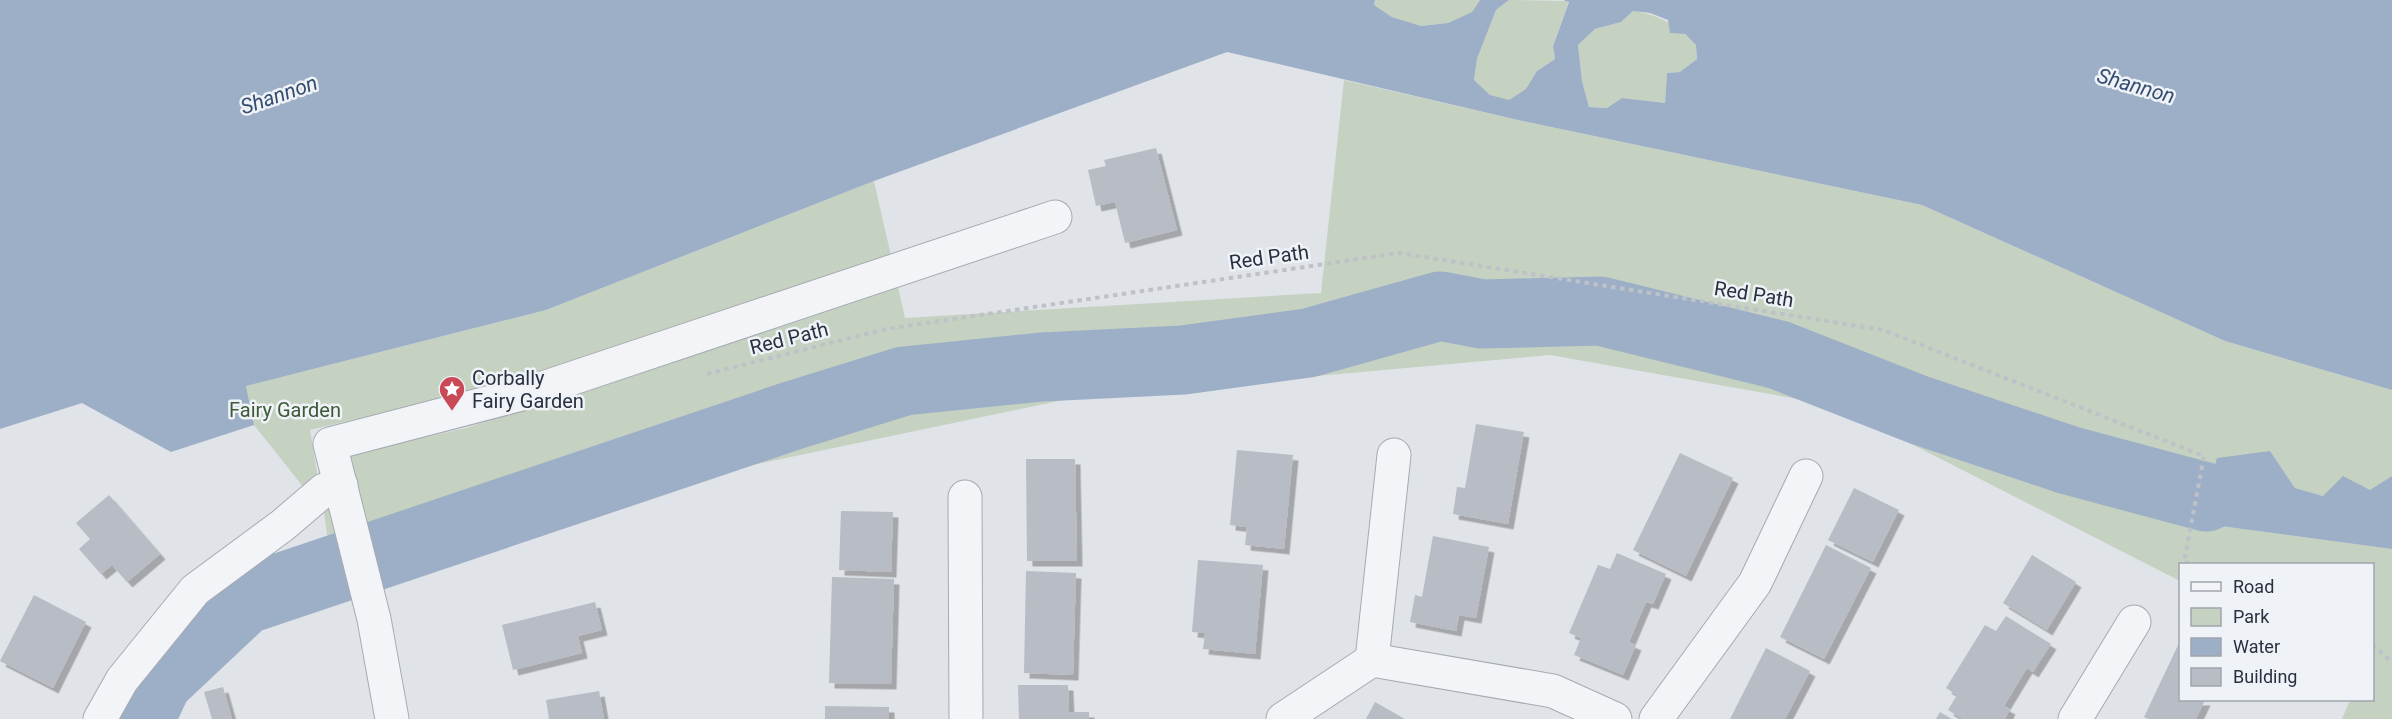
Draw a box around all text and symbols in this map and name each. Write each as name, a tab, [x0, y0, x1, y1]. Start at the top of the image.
water label: Shannon	[2094, 63, 2178, 109]
water label: Shannon	[237, 71, 321, 119]
street label: Red Path	[1228, 240, 1310, 274]
street label: Red Path	[1713, 276, 1795, 312]
street label: Red Path	[747, 317, 831, 359]
place label: Corbally Fairy Garden	[472, 366, 584, 413]
place icon: Corbally Fairy Garden	[437, 374, 467, 412]
park label: Fairy Garden	[229, 398, 341, 422]
legend	[2179, 563, 2374, 701]
text: Road	[2233, 576, 2274, 597]
text: Park	[2233, 606, 2270, 627]
text: Water	[2233, 636, 2280, 657]
text: Building	[2233, 666, 2297, 687]

